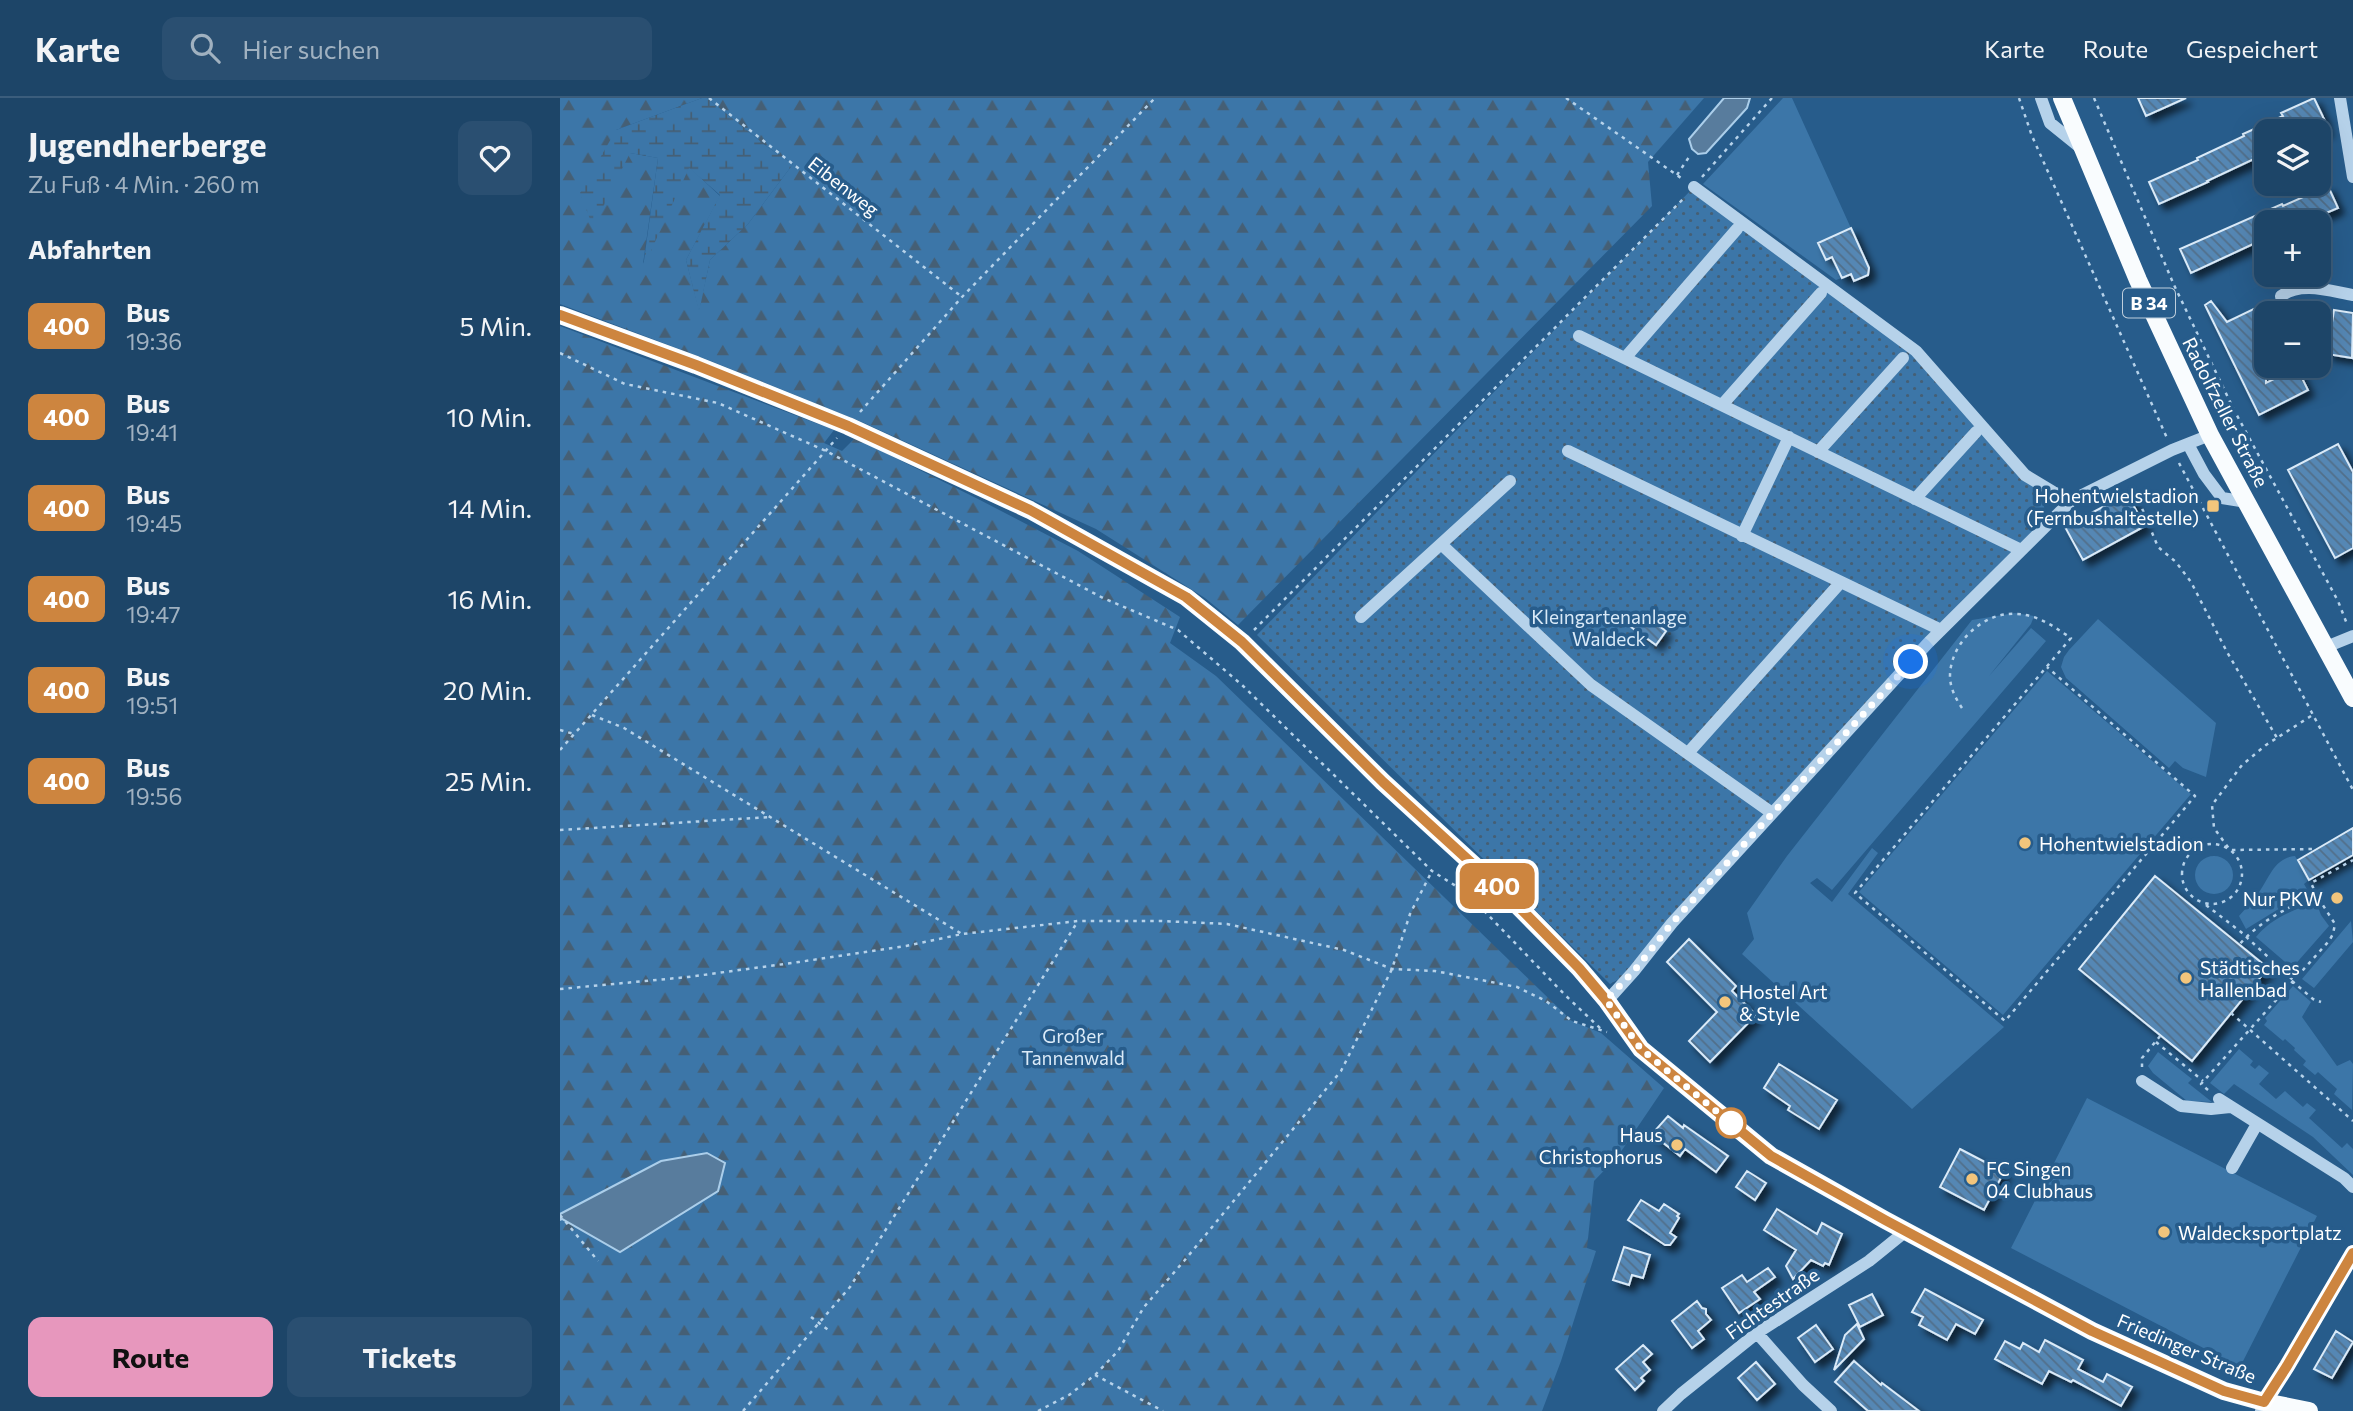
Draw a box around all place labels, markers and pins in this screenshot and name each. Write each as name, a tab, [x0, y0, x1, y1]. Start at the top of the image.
place label: Hohentwielstadion (Fernbushaltestelle)	[2026, 484, 2199, 529]
marker: Hohentwielstadion (Fernbushaltestelle)	[2205, 498, 2221, 514]
place label: Hohentwielstadion	[2039, 832, 2204, 855]
marker: Hohentwielstadion	[2017, 835, 2033, 851]
place label: Nur PKW	[2243, 887, 2323, 910]
marker: Nur PKW	[2329, 890, 2345, 906]
place label: Städtisches Hallenbad	[2200, 956, 2300, 1001]
marker: Städtisches Hallenbad	[2178, 970, 2194, 986]
place label: Hostel Art & Style	[1739, 980, 1828, 1025]
marker: Hostel Art & Style	[1717, 994, 1733, 1010]
unlabelled marker	[1716, 1108, 1746, 1138]
place label: Haus Christophorus	[1539, 1123, 1663, 1168]
marker: Haus Christophorus	[1669, 1137, 1685, 1153]
place label: FC Singen 04 Clubhaus	[1986, 1157, 2093, 1202]
marker: FC Singen 04 Clubhaus	[1964, 1171, 1980, 1187]
place label: Waldecksportplatz	[2178, 1221, 2342, 1244]
marker: Waldecksportplatz	[2156, 1224, 2172, 1240]

